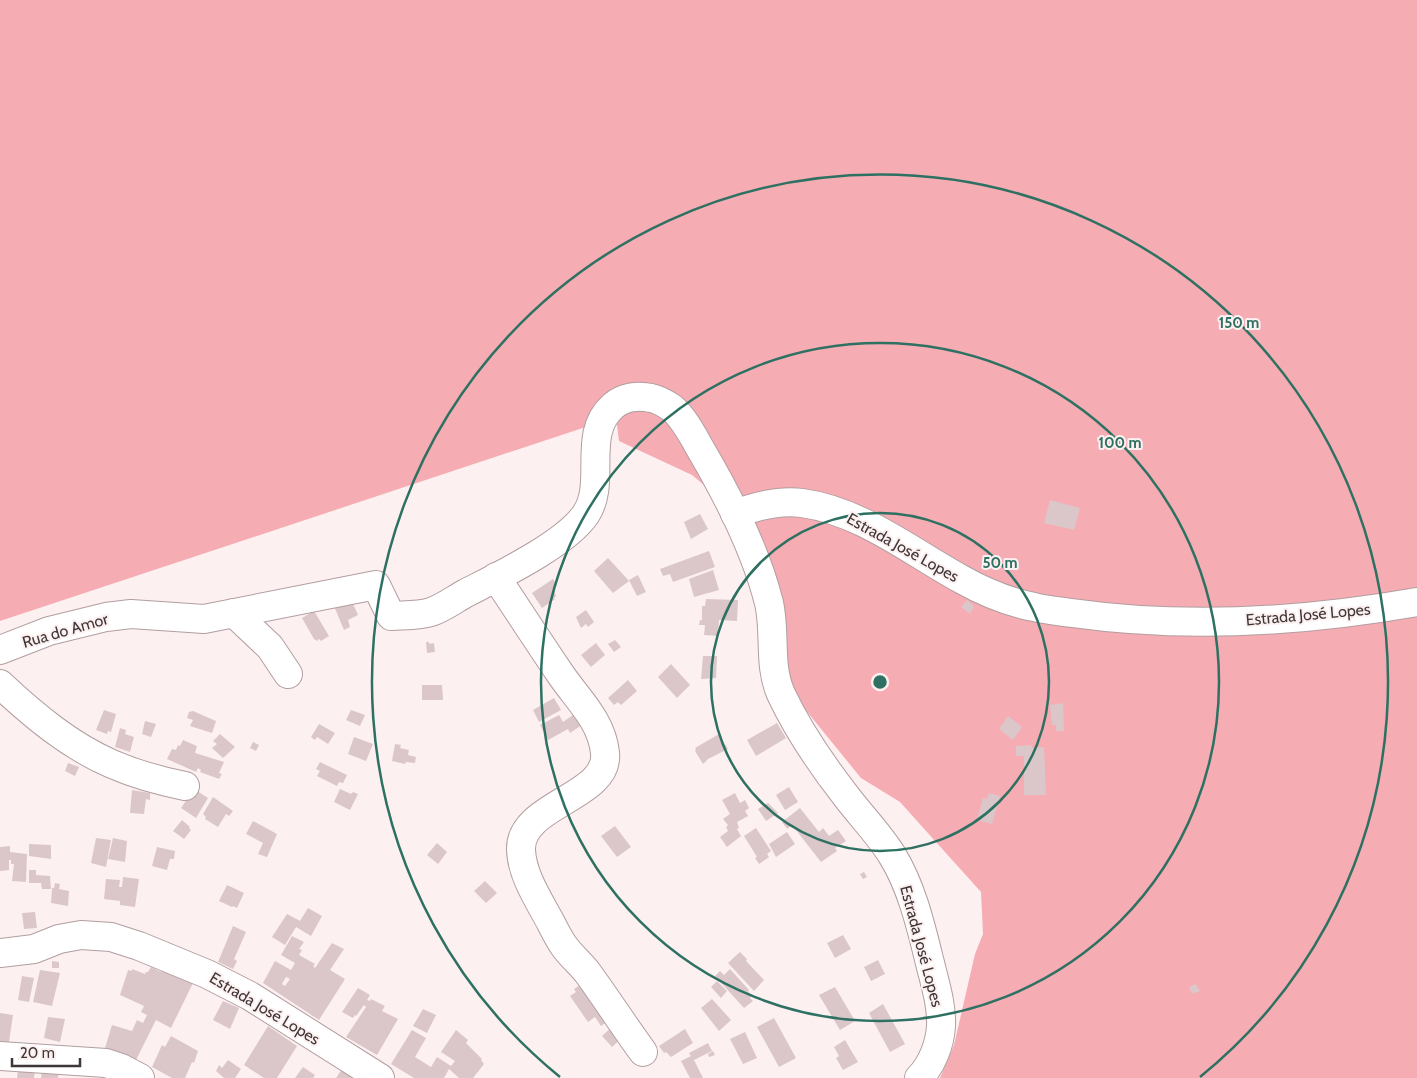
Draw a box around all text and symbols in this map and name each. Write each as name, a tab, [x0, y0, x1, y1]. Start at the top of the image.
text: 150 m	[1219, 314, 1259, 332]
text: 100 m	[1098, 434, 1142, 452]
street label: Estrada José Lopes	[843, 509, 962, 586]
text: 50 m	[982, 554, 1018, 572]
street label: Estrada José Lopes	[1245, 600, 1372, 629]
street label: Rua do Amor	[20, 609, 111, 652]
centre of rings	[871, 673, 889, 691]
street label: Estrada José Lopes	[896, 883, 947, 1009]
street label: Estrada José Lopes	[206, 968, 324, 1049]
scale bar	[12, 1036, 80, 1068]
text: 20 m	[20, 1044, 55, 1062]

